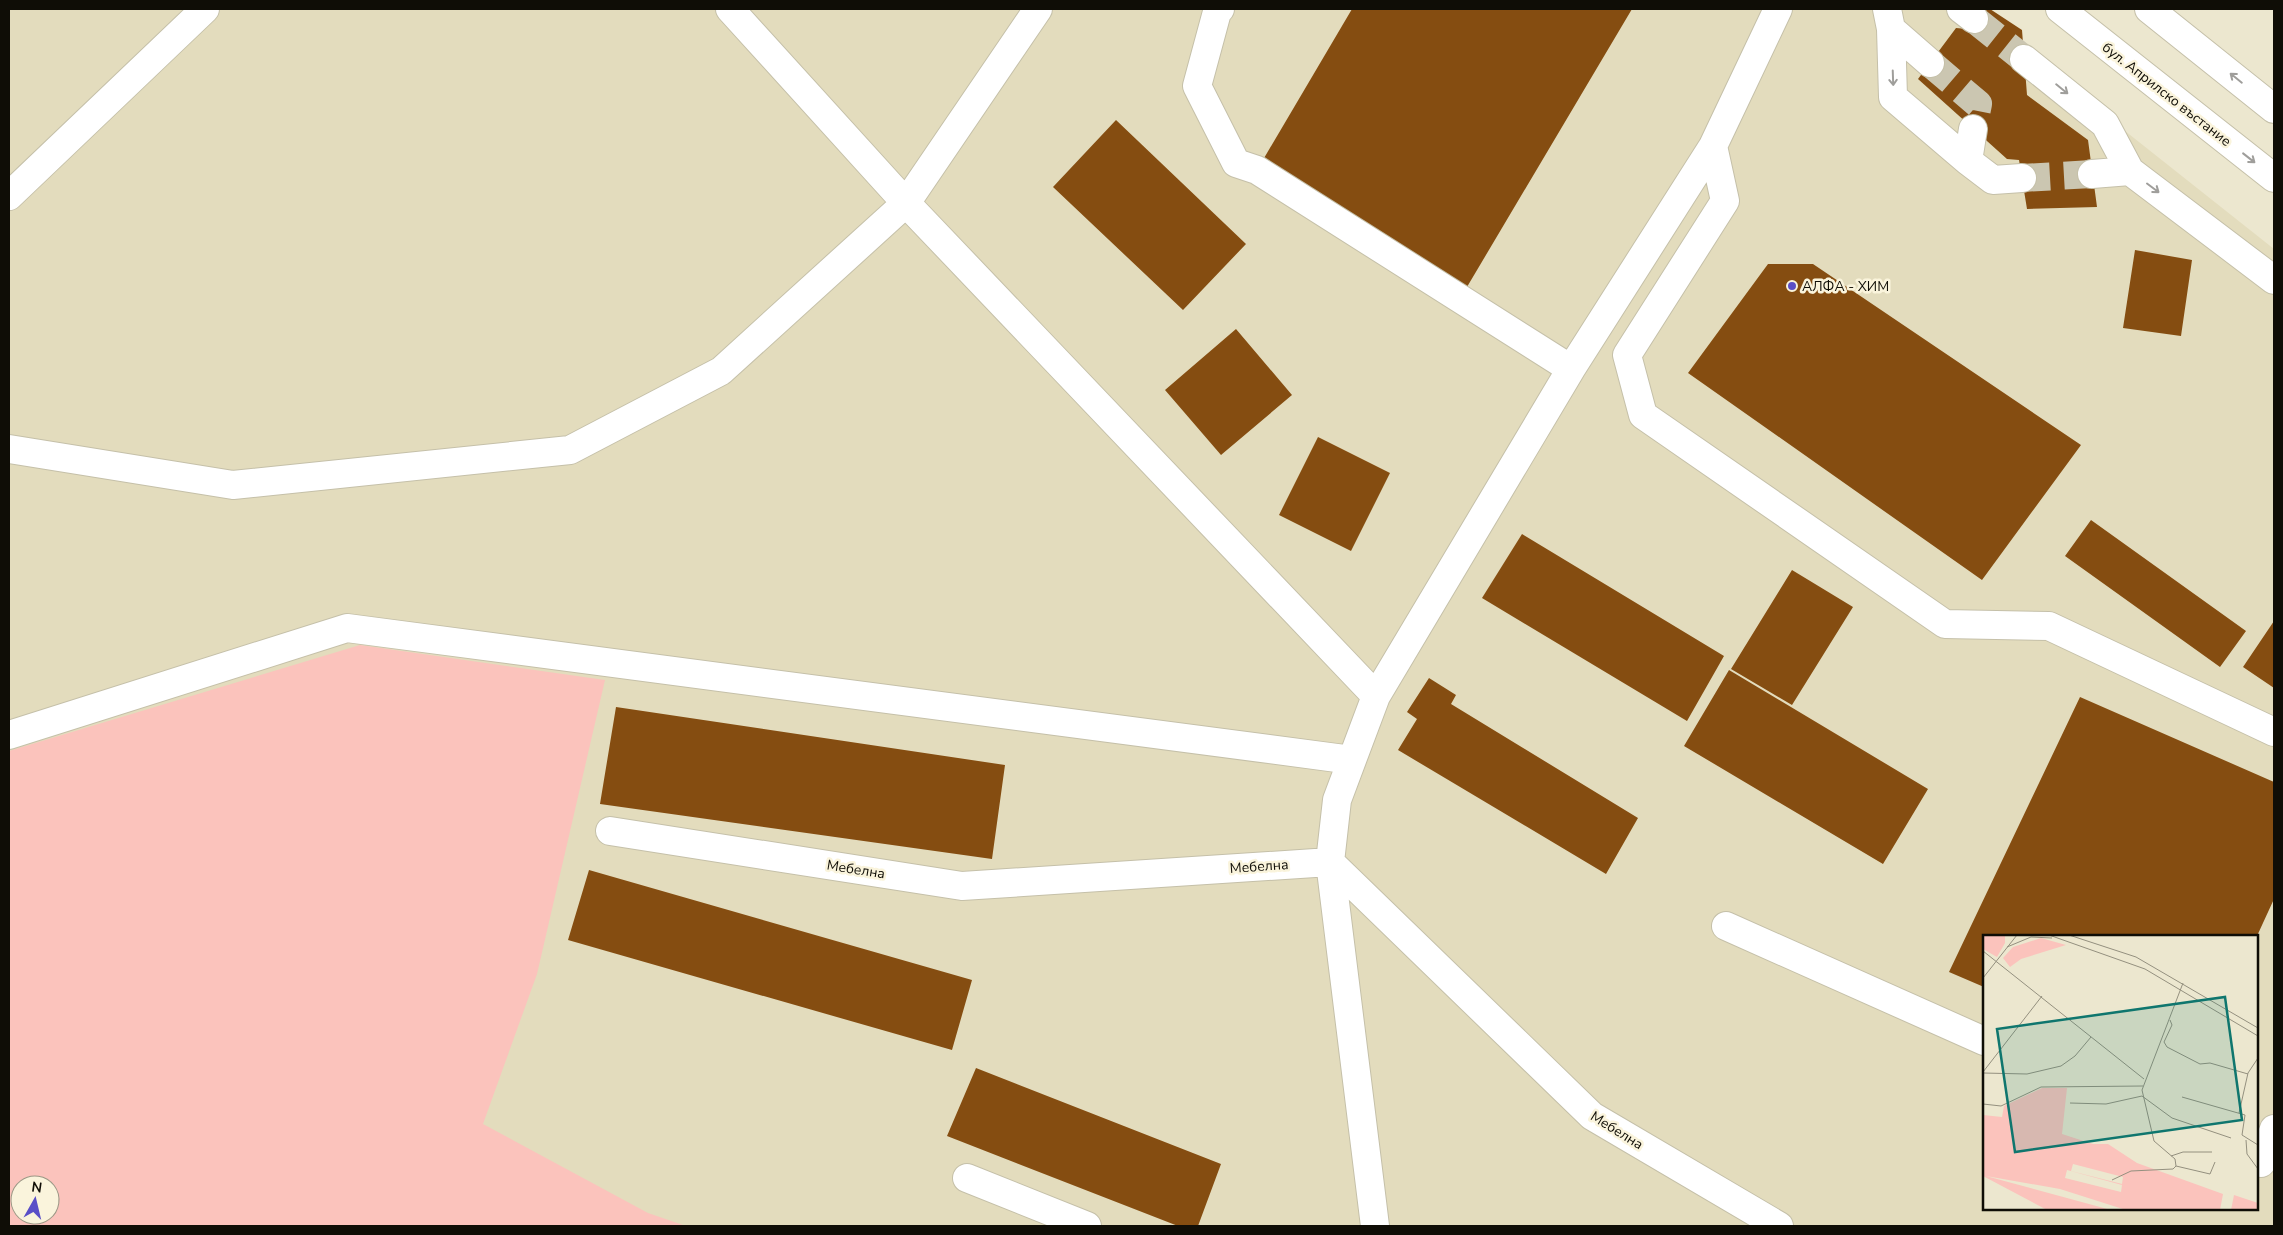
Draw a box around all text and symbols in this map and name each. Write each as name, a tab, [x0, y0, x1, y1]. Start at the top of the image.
street label: бул. Априлско въстание	[2098, 38, 2235, 151]
one-way arrow	[1888, 69, 1897, 85]
one-way arrow	[2230, 73, 2243, 84]
one-way arrow	[2055, 84, 2068, 95]
one-way arrow	[2242, 153, 2255, 164]
one-way arrow	[2146, 183, 2159, 194]
place label: АЛФА - ХИМ	[1802, 277, 1889, 296]
marker: АЛФА - ХИМ	[1786, 280, 1798, 292]
street label: Мебелна	[1229, 855, 1289, 878]
street label: Мебелна	[825, 856, 886, 883]
inset map	[1983, 935, 2258, 1210]
street label: Мебелна	[1587, 1107, 1647, 1154]
north arrow	[10, 1175, 60, 1225]
text: N	[30, 1177, 43, 1198]

